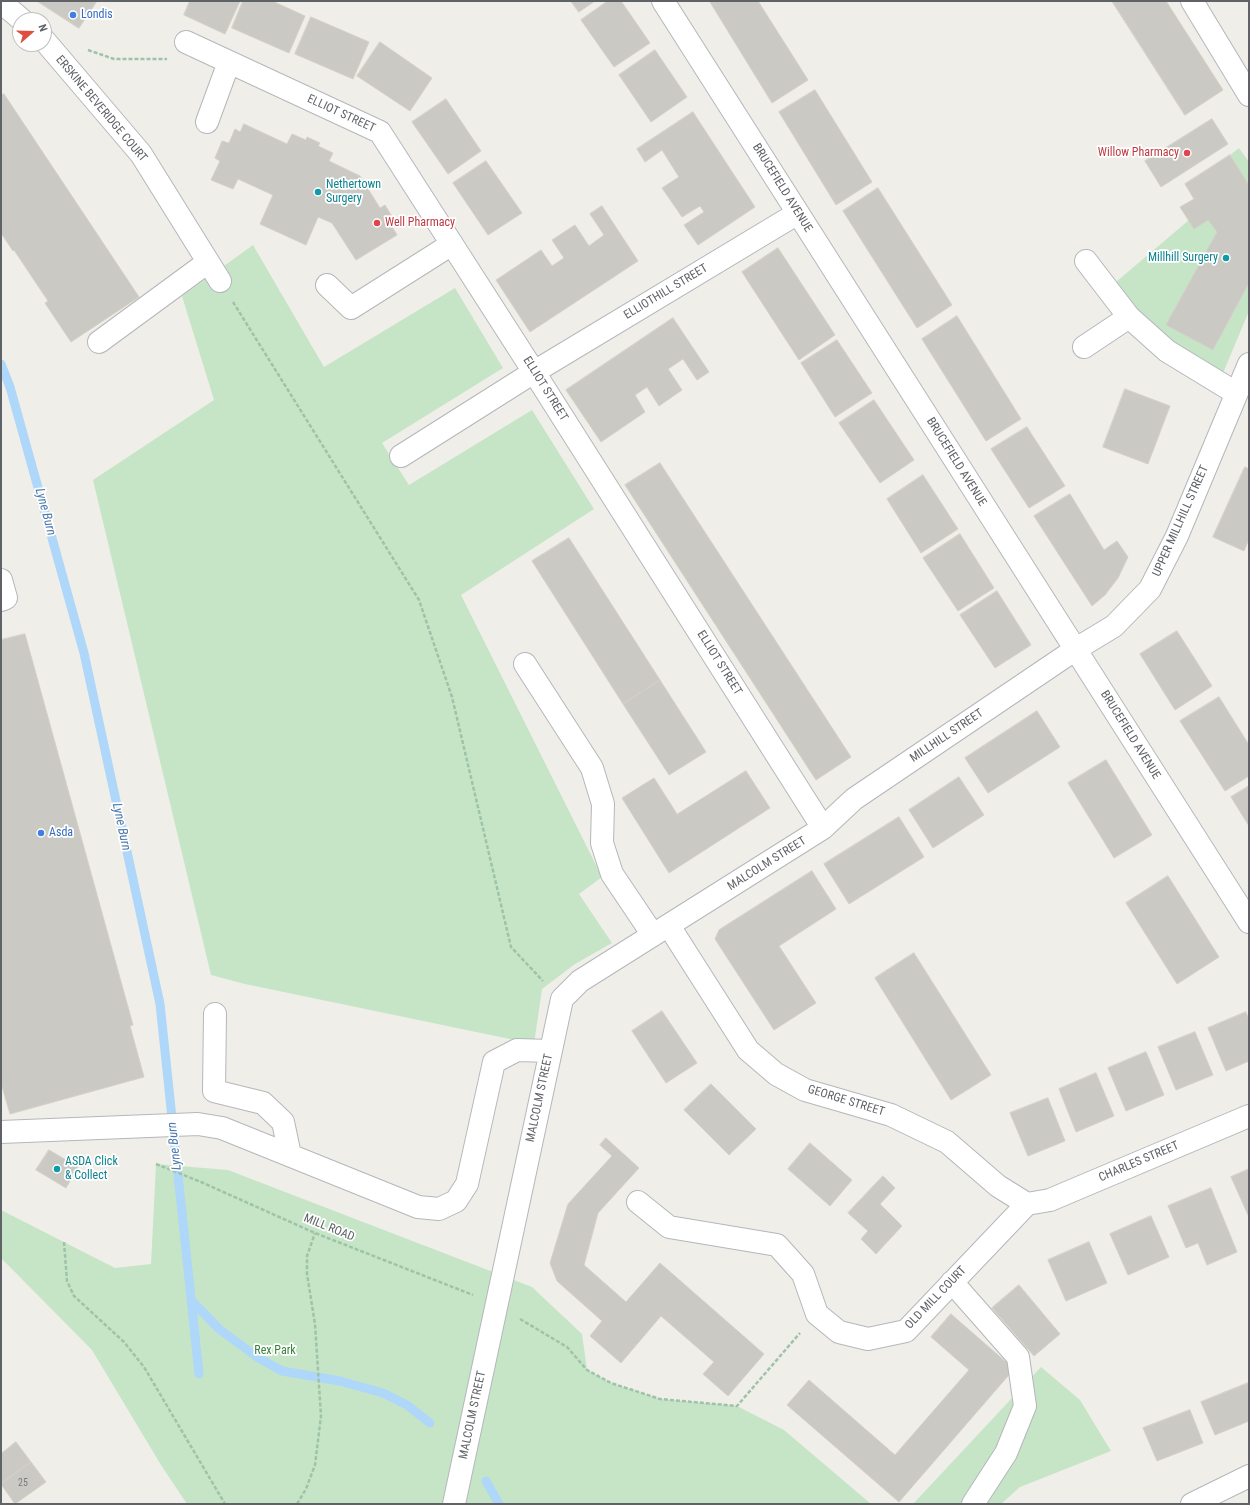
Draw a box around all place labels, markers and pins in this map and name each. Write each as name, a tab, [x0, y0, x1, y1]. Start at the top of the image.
place label: Londis	[81, 8, 113, 22]
marker: Londis	[68, 10, 78, 20]
place label: Willow Pharmacy	[1098, 146, 1179, 160]
marker: Willow Pharmacy	[1182, 148, 1192, 158]
place label: Nethertown Surgery	[326, 178, 381, 206]
marker: Nethertown Surgery	[313, 187, 323, 197]
place label: Well Pharmacy	[385, 216, 455, 230]
marker: Well Pharmacy	[372, 218, 382, 228]
place label: Millhill Surgery	[1148, 251, 1218, 265]
marker: Millhill Surgery	[1221, 253, 1231, 263]
place label: Asda	[49, 826, 73, 840]
marker: Asda	[36, 828, 46, 838]
place label: ASDA Click & Collect	[65, 1155, 118, 1183]
marker: ASDA Click & Collect	[52, 1164, 62, 1174]

